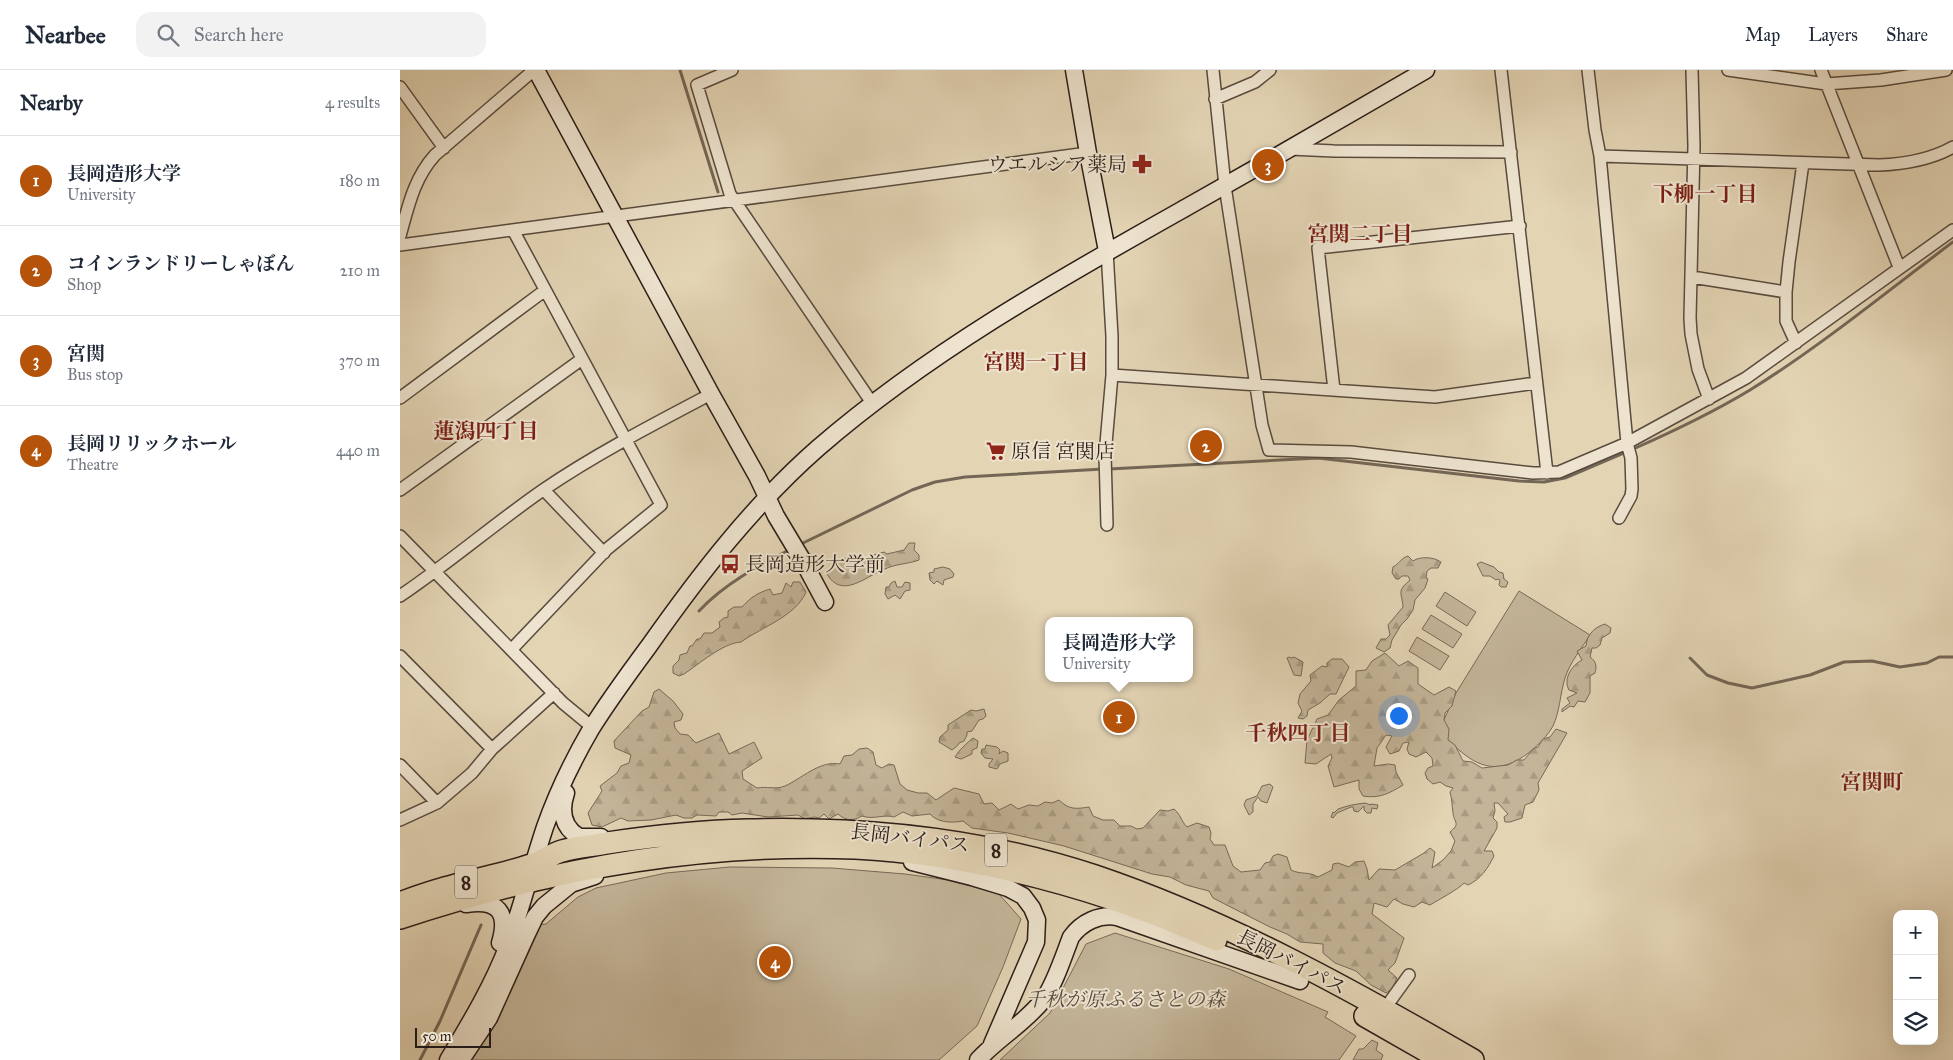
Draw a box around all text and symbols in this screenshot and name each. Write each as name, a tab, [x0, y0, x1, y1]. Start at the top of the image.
search box	[136, 12, 486, 57]
text: Nearbee	[25, 20, 106, 50]
icon: search	[154, 21, 182, 49]
text: Search here	[194, 23, 284, 46]
text: Map	[1745, 24, 1780, 46]
text: Layers	[1808, 24, 1858, 46]
text: Share	[1886, 24, 1928, 46]
text: Nearby	[20, 90, 83, 116]
text: 4 results	[325, 93, 380, 112]
pin: 3	[1252, 146, 1284, 184]
place label: ウエルシア薬局	[988, 152, 1127, 176]
pharmacy icon: ウエルシア薬局	[1131, 153, 1153, 175]
text: 長岡造形大学	[67, 162, 181, 185]
text: 1	[33, 171, 39, 190]
text: 180 m	[339, 171, 380, 190]
district label: 下柳一丁目	[1653, 181, 1758, 207]
text: University	[67, 185, 136, 204]
district label: 宮関二丁目	[1308, 221, 1413, 247]
text: コインランドリーしゃぼん	[67, 252, 294, 275]
text: 2	[32, 261, 40, 280]
text: 210 m	[340, 261, 380, 280]
text: Shop	[67, 275, 101, 294]
text: 宮関	[67, 342, 105, 365]
district label: 宮関一丁目	[984, 349, 1089, 375]
text: 3	[33, 351, 39, 370]
text: 370 m	[339, 351, 380, 370]
text: Bus stop	[67, 365, 123, 384]
district label: 蓮潟四丁目	[434, 418, 539, 444]
pin: 2	[1190, 427, 1222, 465]
text: 長岡リリックホール	[67, 432, 237, 455]
place label: 原信 宮関店	[1011, 439, 1115, 463]
supermarket icon: 原信 宮関店	[985, 440, 1007, 462]
text: 4	[32, 441, 40, 460]
text: 440 m	[336, 441, 380, 460]
text: Theatre	[67, 455, 118, 474]
place label: 長岡造形大学前	[745, 552, 885, 576]
bus stop icon: 長岡造形大学前	[719, 553, 741, 575]
popup	[1045, 617, 1193, 682]
text: 長岡造形大学	[1062, 631, 1176, 654]
text: University	[1062, 654, 1131, 673]
pin: 1	[1103, 698, 1135, 736]
your location	[1386, 703, 1412, 729]
district label: 千秋四丁目	[1246, 720, 1351, 746]
district label: 宮関町	[1841, 769, 1904, 795]
street label: 長岡バイパス	[849, 819, 971, 857]
road number: 8	[985, 834, 1007, 866]
road number: 8	[455, 866, 477, 899]
map controls	[1893, 910, 1938, 1045]
button: +	[1893, 910, 1938, 955]
street label: 長岡バイパス	[1233, 924, 1351, 1000]
pin: 4	[759, 943, 791, 981]
button: −	[1893, 955, 1938, 1000]
park label: 千秋が原ふるさとの森	[1025, 987, 1227, 1011]
button: layers	[1893, 1000, 1938, 1045]
scale bar	[415, 1025, 491, 1048]
text: 50 m	[422, 1028, 451, 1045]

